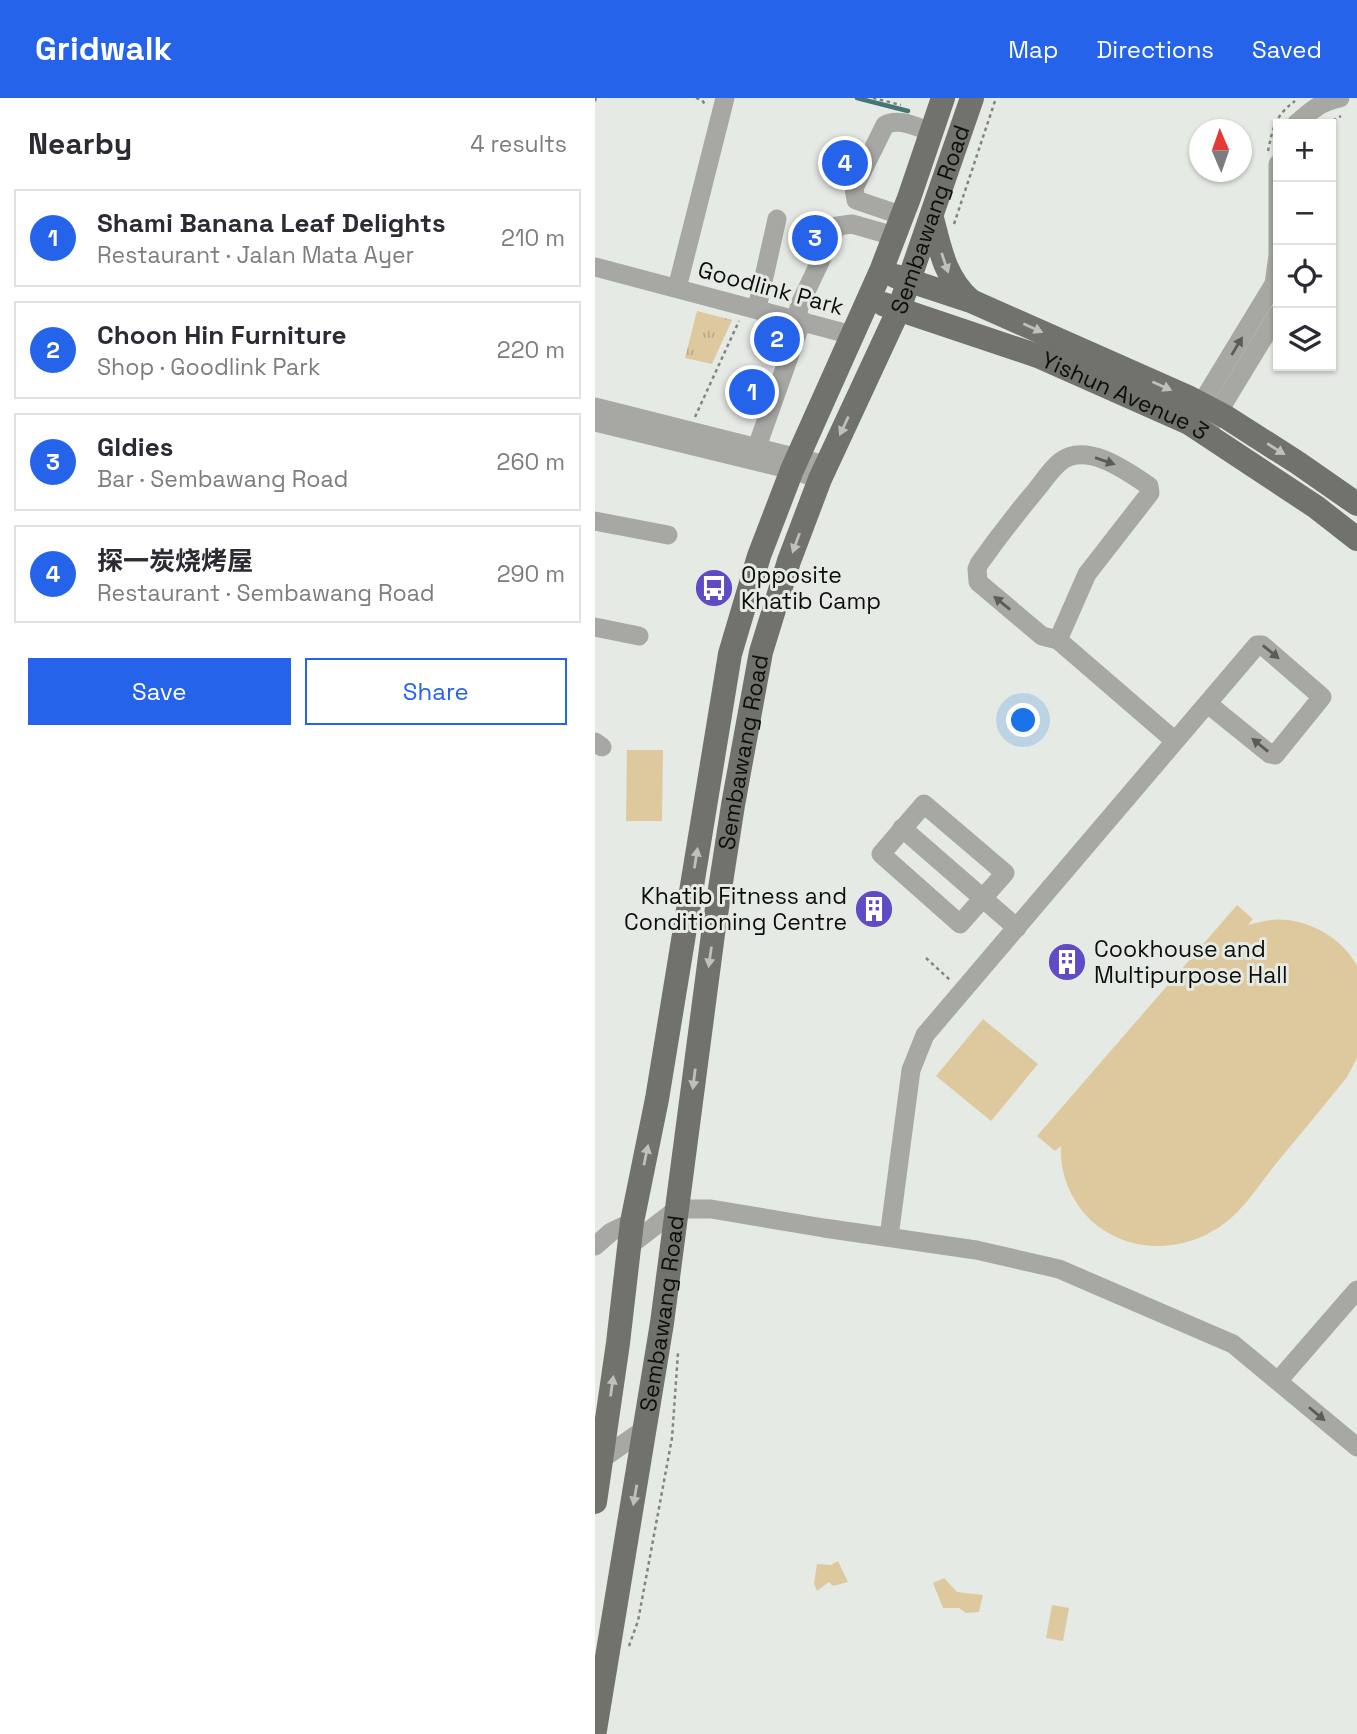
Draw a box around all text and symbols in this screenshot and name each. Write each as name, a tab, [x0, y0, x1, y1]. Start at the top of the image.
text: Gridwalk	[35, 28, 172, 70]
text: Map	[1008, 34, 1058, 65]
text: Directions	[1096, 34, 1214, 65]
text: Saved	[1252, 34, 1322, 65]
north arrow	[1189, 119, 1252, 182]
map controls	[1273, 119, 1336, 371]
button: +	[1273, 119, 1336, 182]
street label: Sembawang Road	[883, 121, 977, 318]
text: Nearby	[28, 124, 132, 163]
text: 4 results	[470, 129, 567, 159]
pin: 4	[822, 137, 868, 189]
button: −	[1273, 182, 1336, 245]
text: Shami Banana Leaf Delights	[97, 206, 446, 240]
pin: 3	[792, 212, 838, 264]
text: 1	[48, 223, 58, 253]
text: 210 m	[501, 223, 565, 253]
text: Restaurant · Jalan Mata Ayer	[97, 240, 414, 270]
button: locate	[1273, 245, 1336, 308]
one-way arrow	[940, 252, 951, 273]
street label: Goodlink Park	[695, 254, 847, 322]
button: layers	[1273, 308, 1336, 371]
pin: 2	[754, 313, 800, 365]
text: Choon Hin Furniture	[97, 318, 347, 352]
one-way arrow	[1023, 322, 1043, 334]
text: 2	[46, 335, 60, 365]
text: 220 m	[497, 335, 565, 365]
one-way arrow	[1231, 336, 1244, 355]
street label: Yishun Avenue 3	[1037, 344, 1214, 447]
text: Shop · Goodlink Park	[97, 352, 320, 382]
pin: 1	[729, 366, 775, 418]
one-way arrow	[1152, 380, 1173, 391]
one-way arrow	[838, 416, 850, 436]
text: Gldies	[97, 430, 173, 464]
one-way arrow	[1266, 442, 1285, 455]
text: 3	[46, 447, 60, 477]
text: 260 m	[497, 447, 565, 477]
one-way arrow	[1094, 456, 1115, 467]
text: Bar · Sembawang Road	[97, 464, 348, 494]
one-way arrow	[790, 533, 801, 554]
text: 探一炭烧烤屋	[97, 544, 253, 578]
text: 4	[46, 559, 60, 589]
text: 290 m	[497, 559, 565, 589]
place label: Opposite Khatib Camp	[741, 560, 881, 616]
bus stop icon: Opposite Khatib Camp	[693, 567, 735, 609]
text: Restaurant · Sembawang Road	[97, 578, 434, 608]
one-way arrow	[993, 596, 1011, 610]
one-way arrow	[1261, 645, 1279, 660]
street label: Sembawang Road	[711, 652, 775, 852]
button: Save	[28, 658, 291, 725]
button: Share	[305, 658, 567, 725]
your location	[1006, 703, 1040, 737]
one-way arrow	[1251, 738, 1269, 753]
one-way arrow	[691, 847, 702, 869]
place label: Khatib Fitness and Conditioning Centre	[624, 881, 847, 937]
building icon: Khatib Fitness and Conditioning Centre	[853, 888, 895, 930]
place label: Cookhouse and Multipurpose Hall	[1094, 934, 1288, 990]
building icon: Cookhouse and Multipurpose Hall	[1046, 941, 1088, 983]
one-way arrow	[704, 946, 715, 968]
one-way arrow	[688, 1068, 699, 1090]
one-way arrow	[640, 1144, 651, 1166]
street label: Sembawang Road	[633, 1213, 691, 1414]
one-way arrow	[607, 1375, 618, 1397]
one-way arrow	[1309, 1406, 1326, 1421]
one-way arrow	[629, 1484, 640, 1506]

